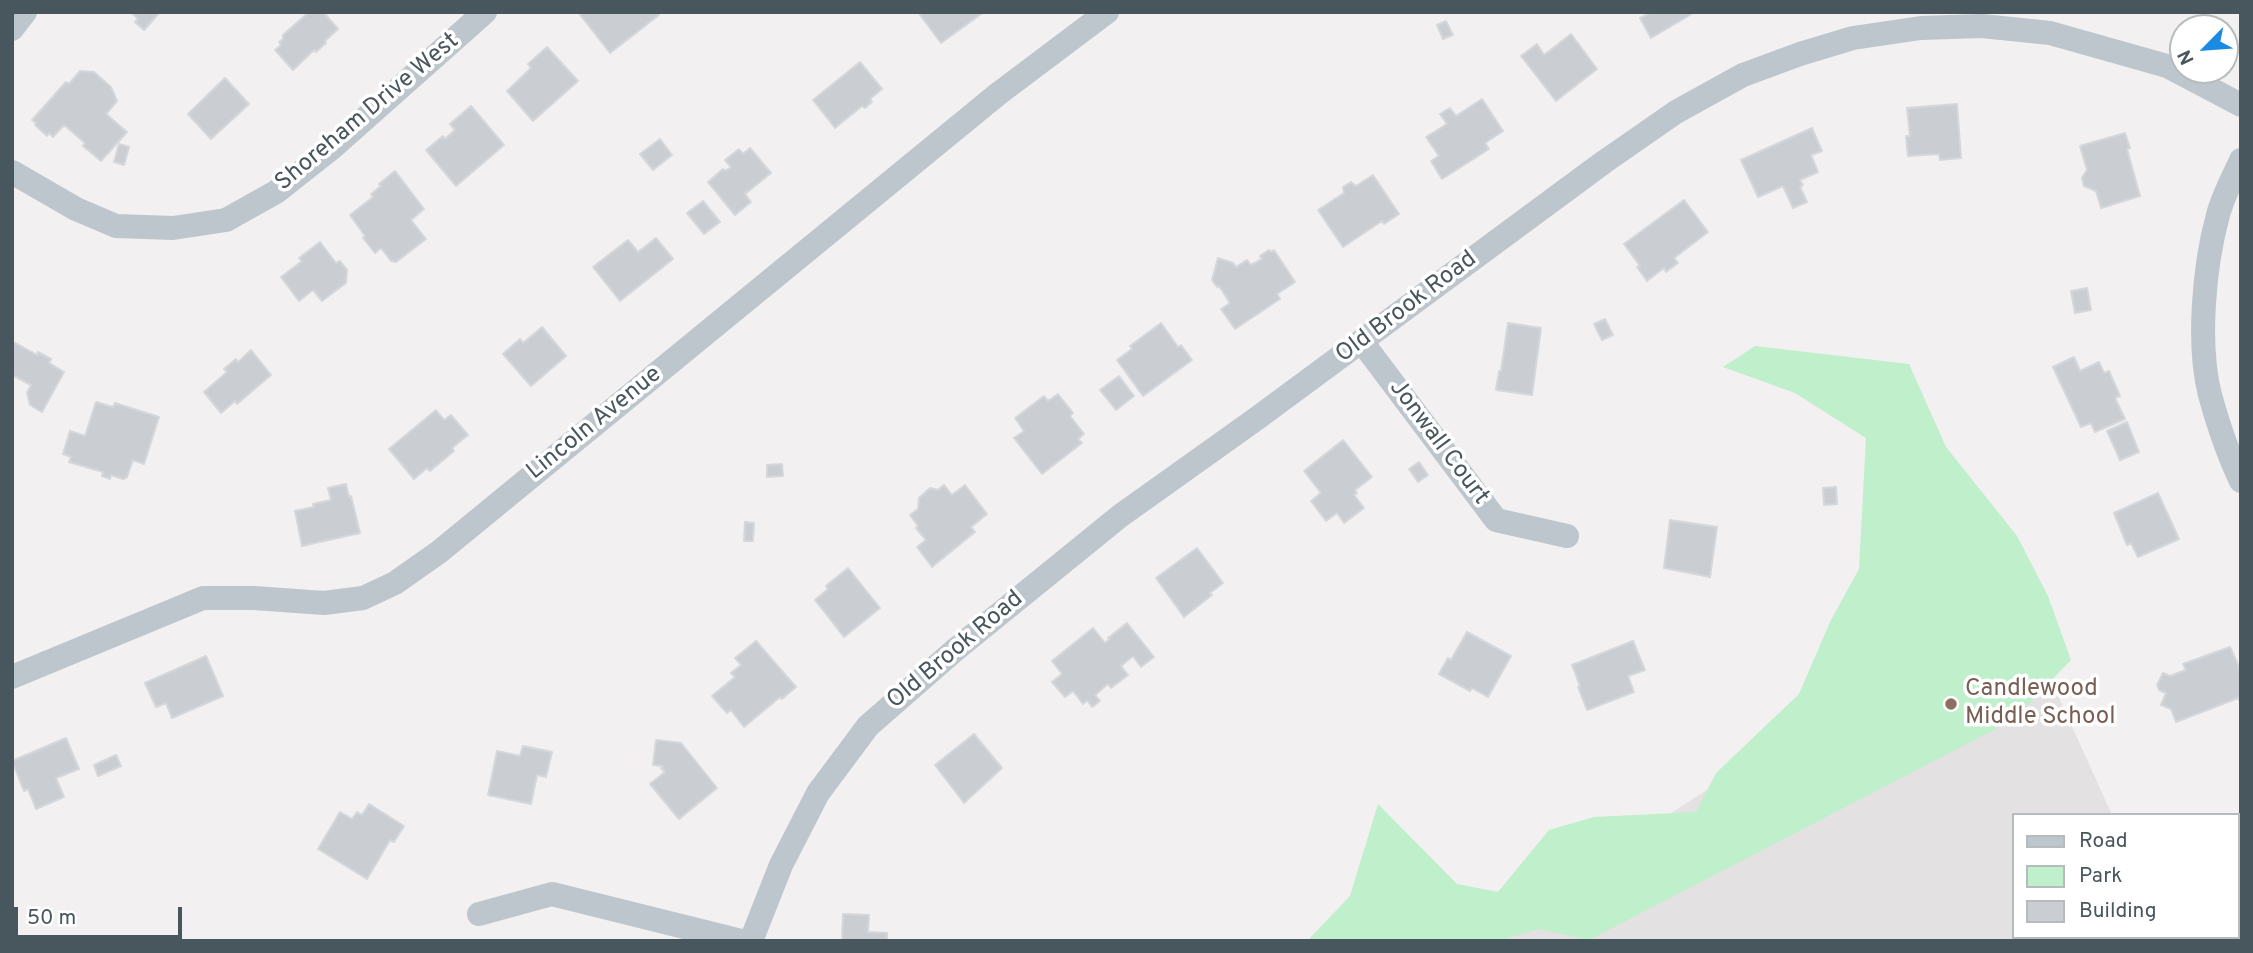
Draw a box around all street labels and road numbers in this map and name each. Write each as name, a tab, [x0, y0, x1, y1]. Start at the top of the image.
street label: Shoreham Drive West	[270, 28, 466, 198]
street label: Old Brook Road	[1331, 246, 1483, 370]
street label: Lincoln Avenue	[522, 361, 668, 487]
street label: Jonwall Court	[1382, 375, 1494, 511]
street label: Old Brook Road	[882, 586, 1030, 716]

